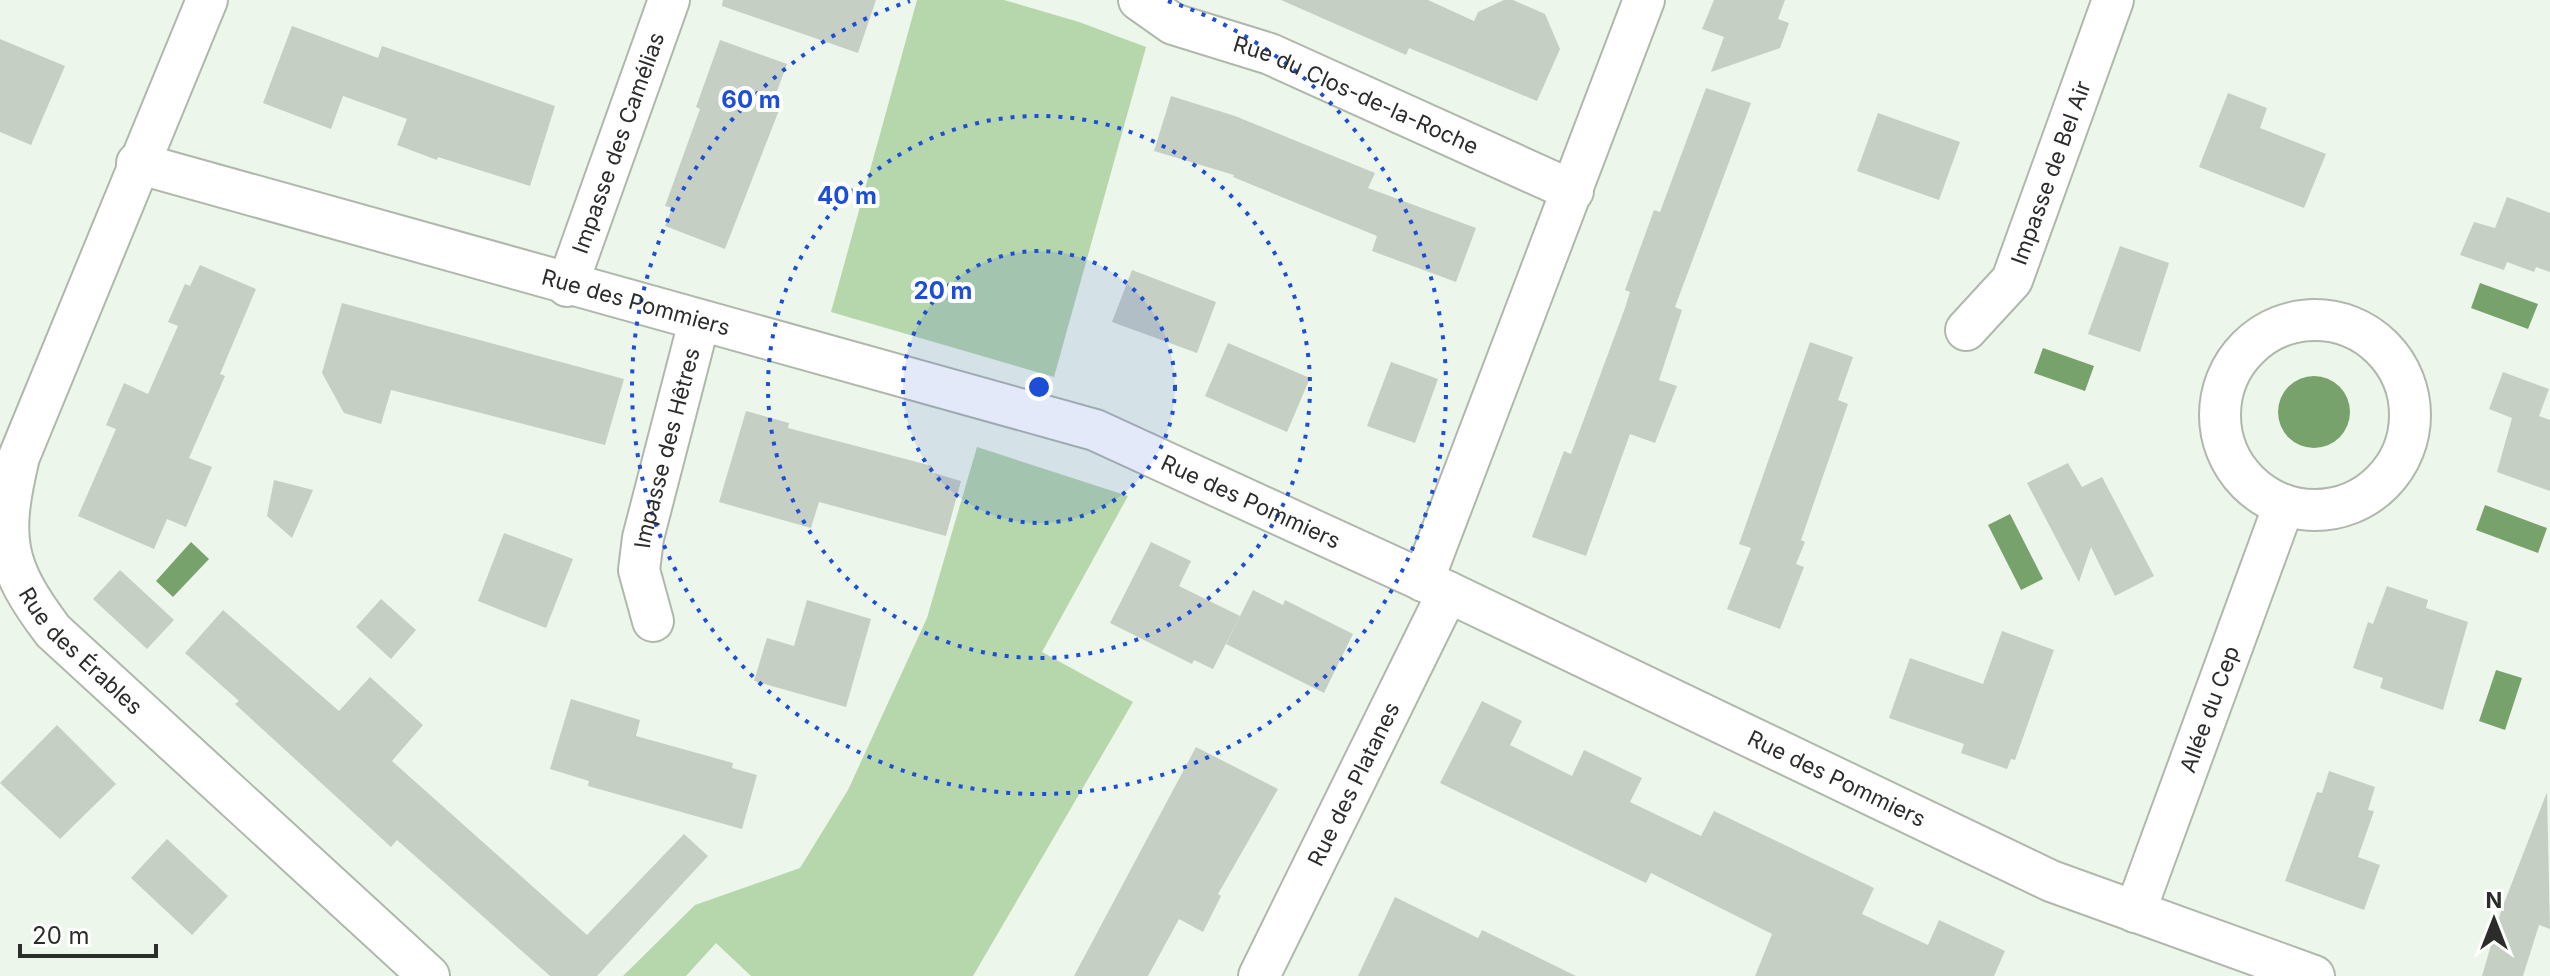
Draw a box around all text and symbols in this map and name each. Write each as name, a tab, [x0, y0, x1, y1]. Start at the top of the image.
street label: Impasse des Camélias	[567, 29, 669, 257]
street label: Rue du Clos-de-la-Roche	[1230, 30, 1482, 160]
street label: Impasse de Bel Air	[2006, 77, 2096, 268]
text: 60 m	[721, 85, 781, 114]
text: 40 m	[817, 181, 877, 210]
street label: Rue des Pommiers	[539, 263, 733, 341]
text: 20 m	[914, 276, 972, 305]
street label: Impasse des Hêtres	[629, 345, 705, 550]
centre of rings	[1025, 373, 1053, 401]
street label: Rue des Pommiers	[1157, 449, 1344, 554]
street label: Rue des Érables	[14, 583, 148, 720]
street label: Allée du Cep	[2174, 642, 2244, 776]
street label: Rue des Platanes	[1302, 698, 1405, 870]
street label: Rue des Pommiers	[1744, 725, 1930, 832]
north arrow	[2454, 880, 2534, 960]
text: N	[2486, 887, 2502, 913]
scale bar	[20, 908, 156, 958]
text: 20 m	[32, 921, 90, 950]

